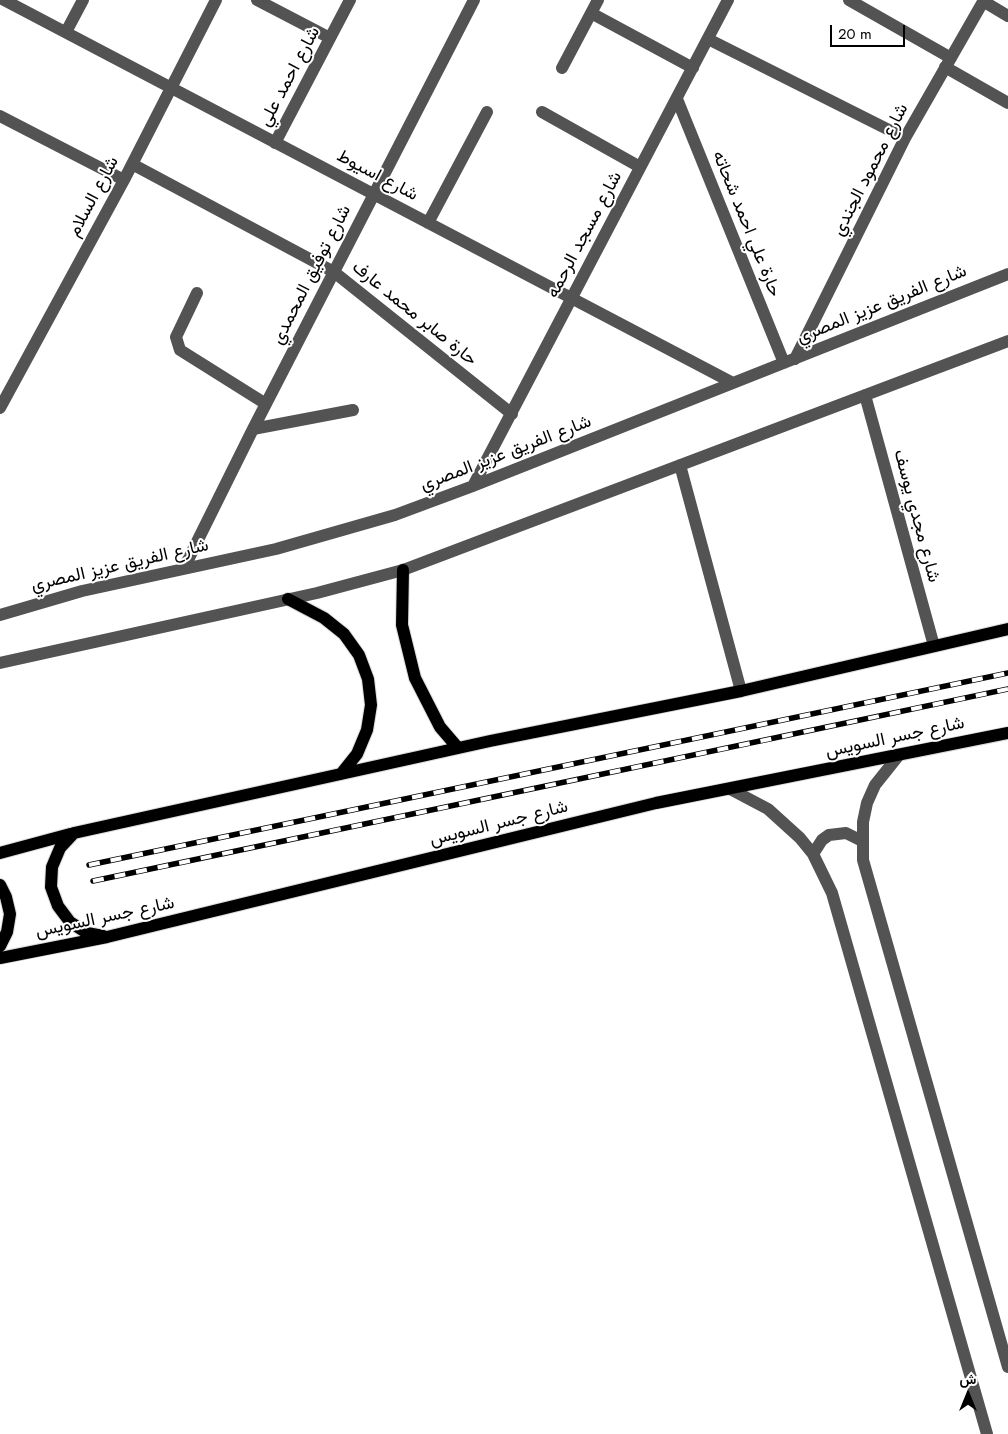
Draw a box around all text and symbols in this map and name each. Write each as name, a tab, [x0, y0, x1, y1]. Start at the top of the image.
scale bar	[833, 15, 908, 47]
street label: شارع احمد علي	[255, 23, 325, 131]
text: 20 m	[838, 23, 872, 45]
street label: شارع محمود الجندي	[828, 100, 914, 240]
street label: شارع اسيوط	[333, 146, 421, 206]
street label: حارة علي احمد شحاته	[707, 148, 785, 300]
street label: شارع السلام	[64, 153, 124, 241]
street label: شارع مسجد الرحمه	[543, 168, 627, 302]
street label: شارع توفيق المحمدي	[267, 202, 357, 348]
street label: حارة صابر محمد عارف	[347, 257, 481, 371]
street label: شارع الفريق عزيز المصري	[794, 261, 970, 349]
street label: شارع الفريق عزيز المصري	[417, 411, 595, 497]
street label: شارع مجدي يوسف	[888, 447, 944, 585]
street label: شارع الفريق عزيز المصري	[29, 535, 211, 597]
street label: شارع جسر السويس	[823, 713, 967, 763]
street label: شارع جسر السويس	[428, 796, 570, 852]
street label: شارع جسر السويس	[33, 893, 177, 943]
north arrow	[943, 1369, 993, 1419]
text: ش	[960, 1369, 976, 1389]

